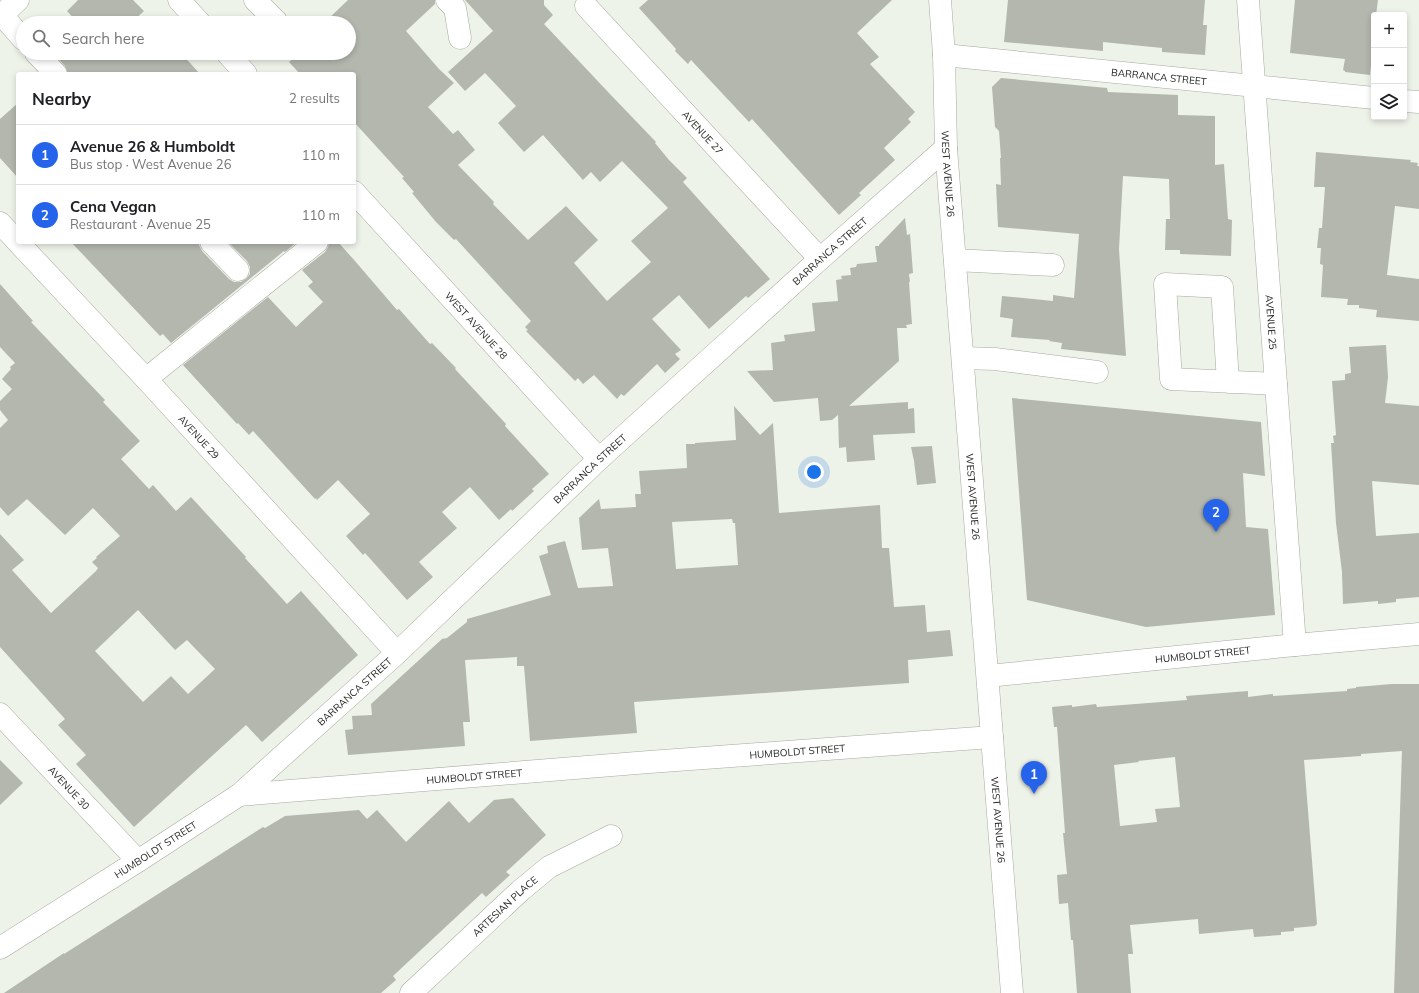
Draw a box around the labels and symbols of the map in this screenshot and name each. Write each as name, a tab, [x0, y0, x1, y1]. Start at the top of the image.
street label: BARRANCA STREET	[1110, 66, 1207, 88]
street label: AVENUE 27	[679, 108, 726, 157]
street label: WEST AVENUE 26	[939, 130, 957, 218]
street label: BARRANCA STREET	[790, 214, 870, 288]
street label: WEST AVENUE 28	[442, 289, 510, 362]
street label: AVENUE 25	[1262, 294, 1279, 350]
street label: AVENUE 29	[175, 412, 222, 462]
street label: BARRANCA STREET	[551, 431, 629, 507]
street label: WEST AVENUE 26	[963, 453, 983, 541]
your location	[804, 462, 824, 482]
pin: 2	[1203, 499, 1229, 532]
street label: HUMBOLDT STREET	[1155, 644, 1251, 666]
street label: BARRANCA STREET	[315, 655, 395, 729]
street label: HUMBOLDT STREET	[749, 742, 846, 762]
pin: 1	[1021, 761, 1047, 794]
street label: AVENUE 30	[45, 763, 92, 812]
street label: HUMBOLDT STREET	[426, 766, 523, 787]
street label: WEST AVENUE 26	[988, 776, 1008, 864]
street label: HUMBOLDT STREET	[112, 818, 199, 881]
street label: ARTESIAN PLACE	[470, 873, 540, 939]

